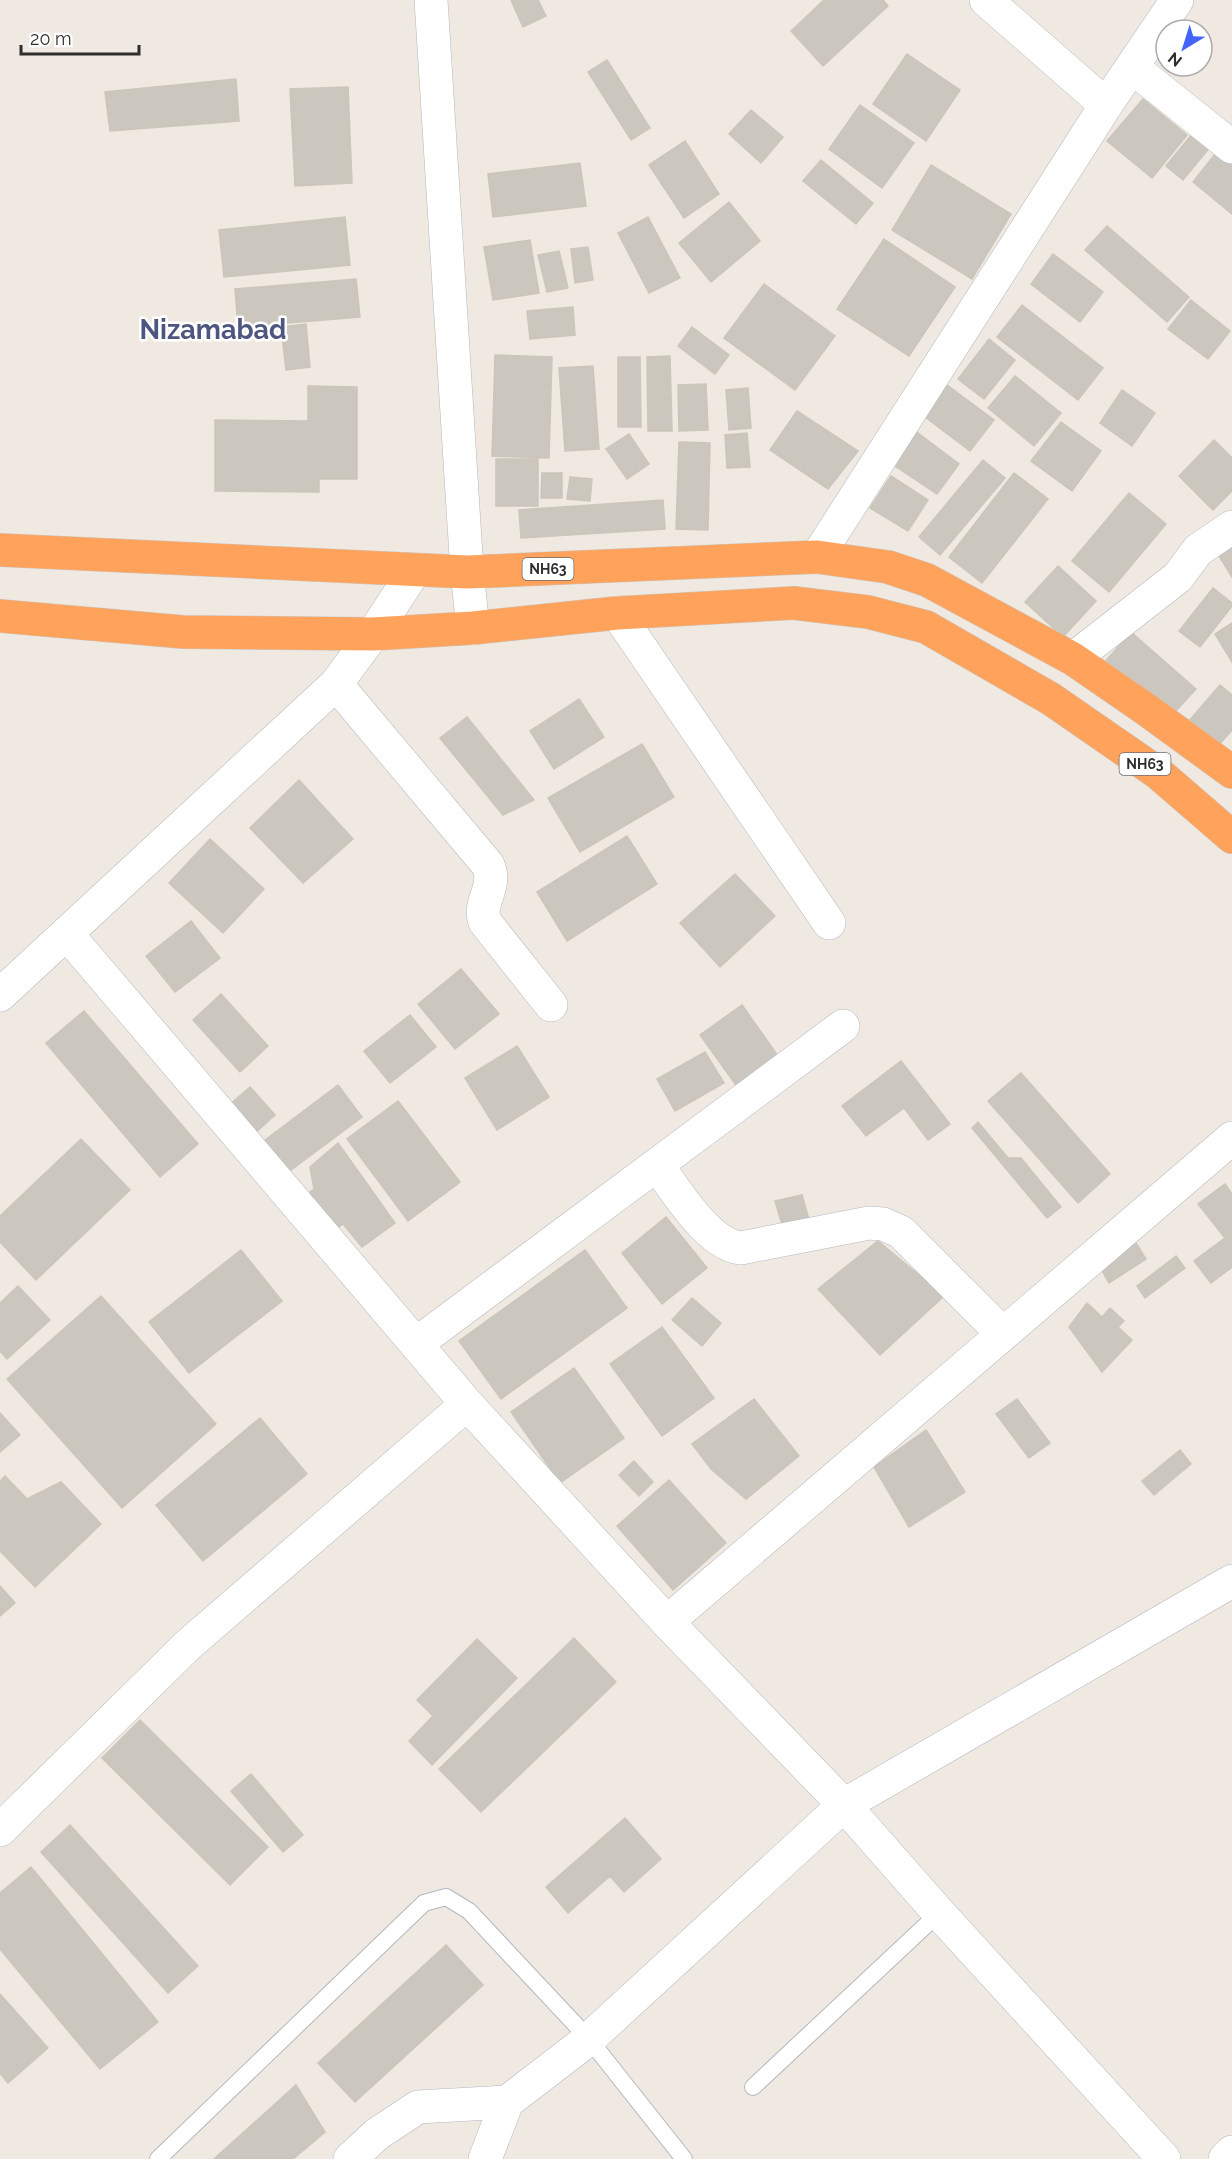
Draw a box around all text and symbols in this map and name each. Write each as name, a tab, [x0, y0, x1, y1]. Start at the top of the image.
scale bar	[21, 18, 140, 56]
north arrow	[1154, 18, 1214, 78]
text: 20 m	[30, 28, 72, 49]
text: N	[1164, 48, 1186, 71]
district label: Nizamabad	[140, 314, 286, 345]
road number: NH63	[522, 558, 574, 580]
road number: NH63	[1120, 753, 1170, 775]

